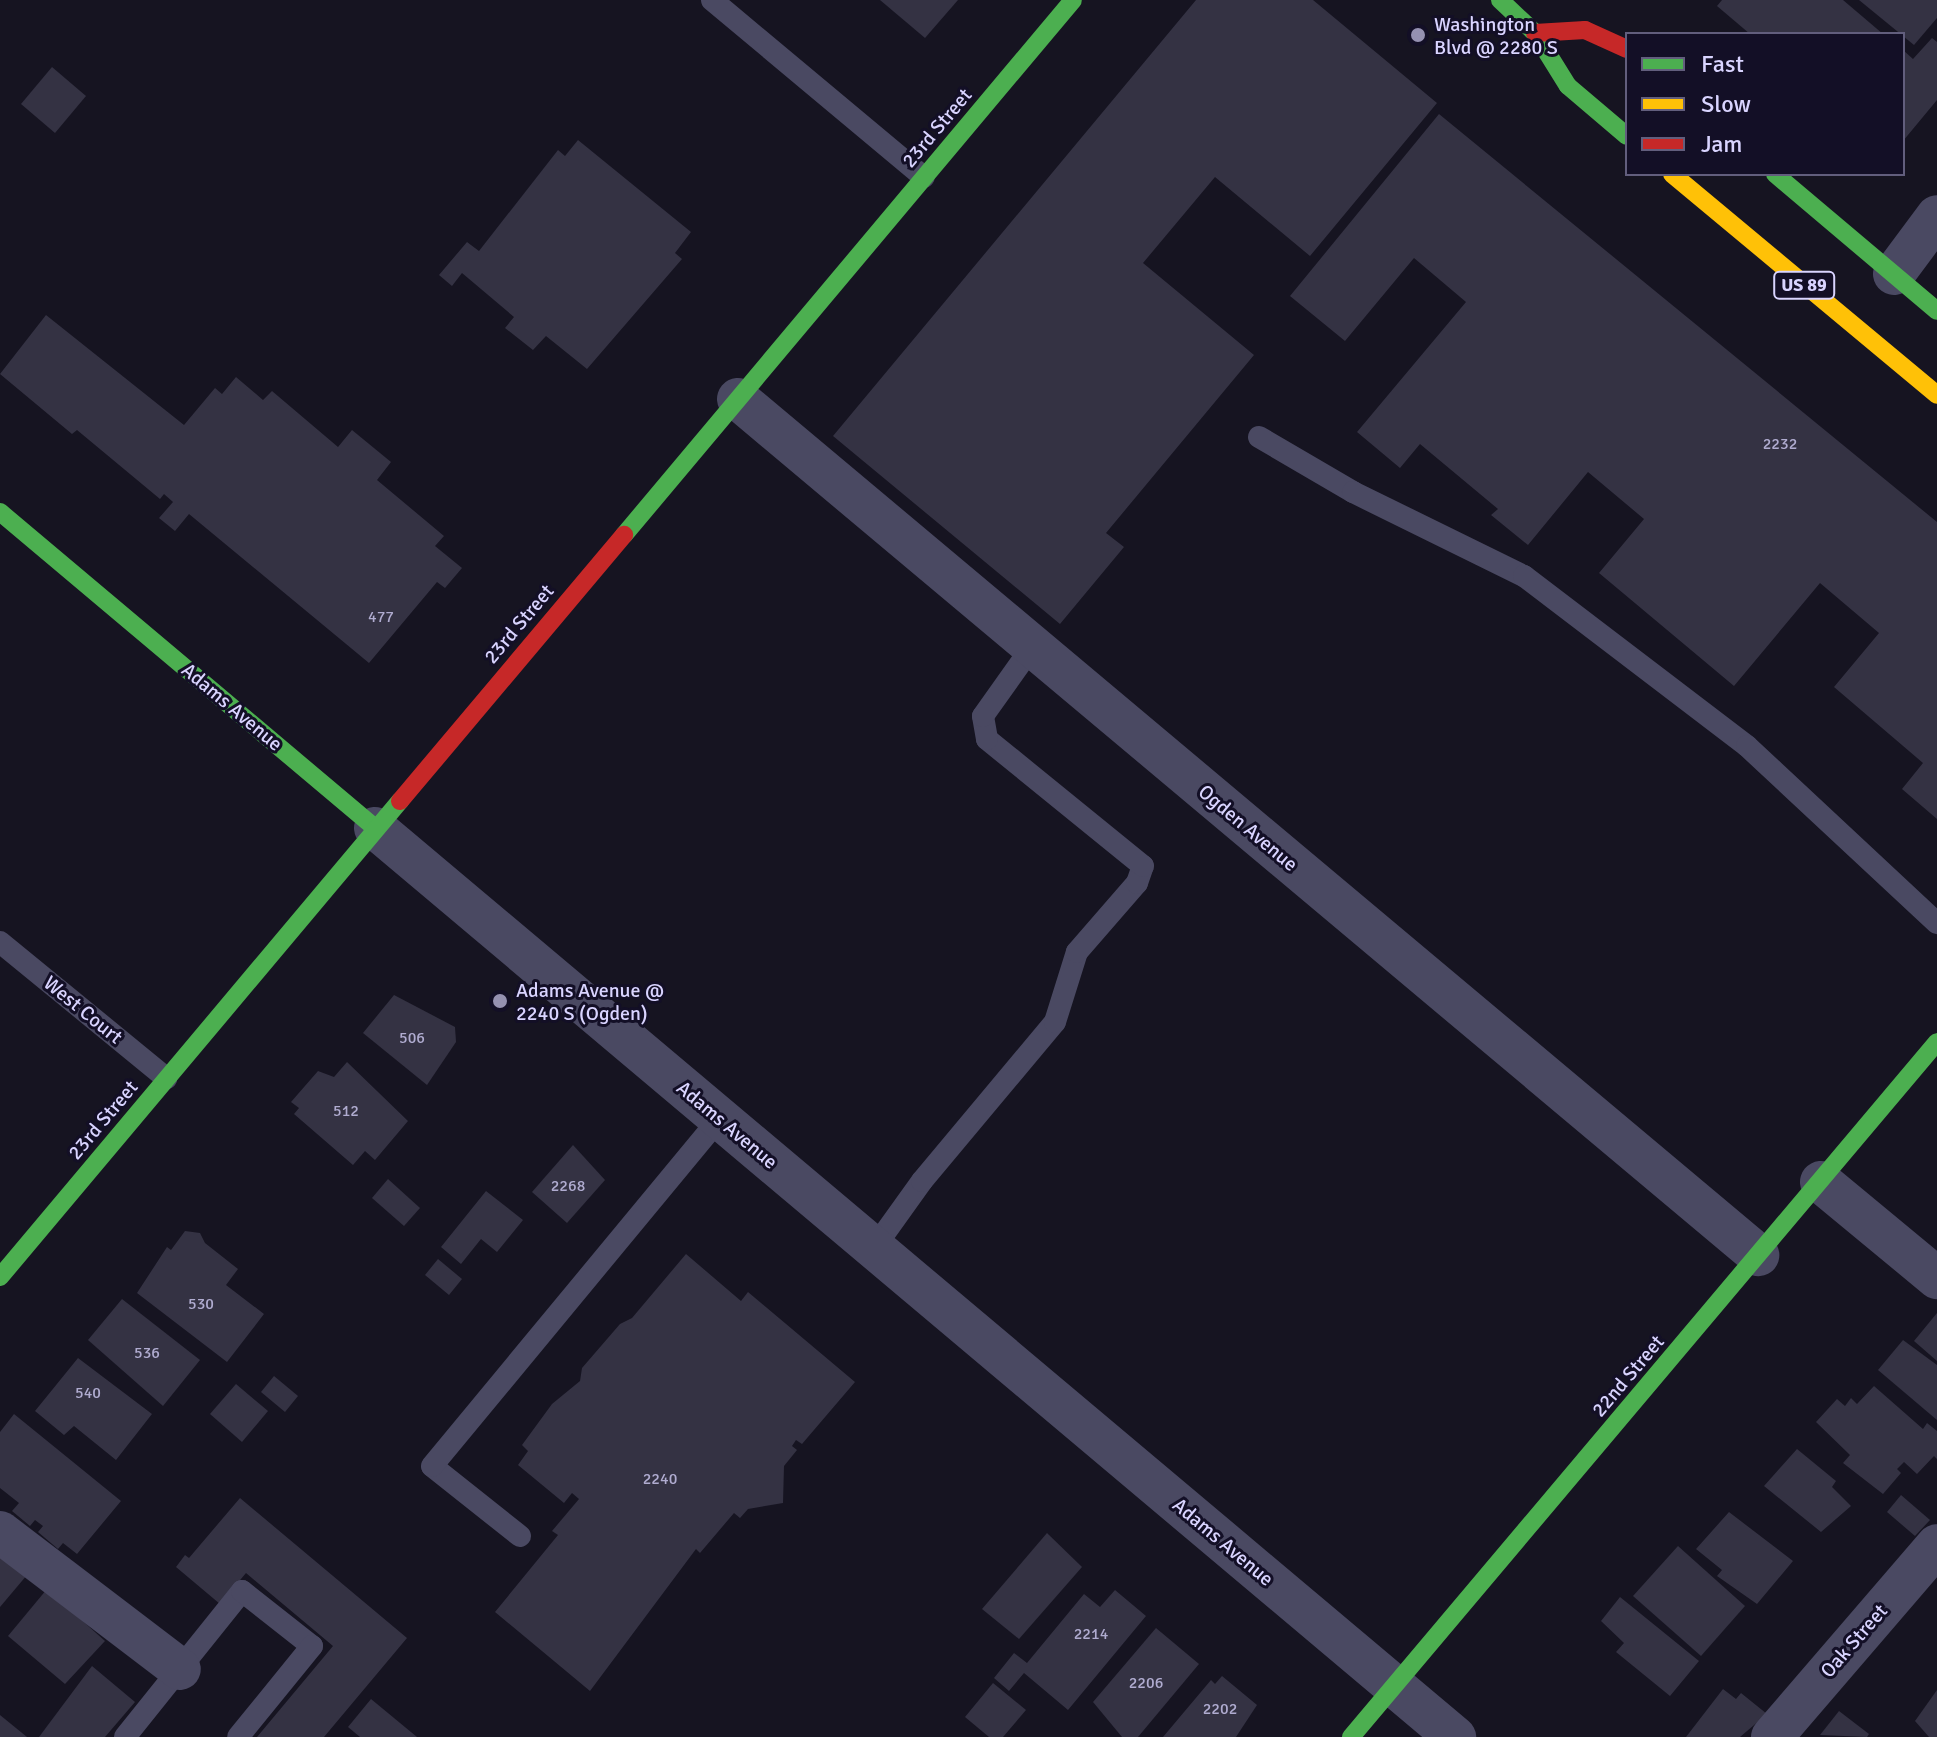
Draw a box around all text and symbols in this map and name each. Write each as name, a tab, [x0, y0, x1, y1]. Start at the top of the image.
place label: Washington Blvd @ 2280 S	[1434, 12, 1558, 59]
marker: Washington Blvd @ 2280 S	[1409, 26, 1427, 44]
legend	[1625, 32, 1905, 176]
text: Fast	[1701, 49, 1744, 79]
street label: 23rd Street	[897, 84, 977, 172]
text: Slow	[1701, 89, 1751, 119]
text: Jam	[1701, 129, 1742, 159]
road number: US 89	[1772, 271, 1836, 299]
house number: 2232	[1763, 434, 1797, 454]
street label: 23rd Street	[479, 580, 559, 668]
house number: 477	[368, 607, 394, 627]
street label: Adams Avenue	[177, 658, 287, 756]
street label: Ogden Avenue	[1193, 780, 1303, 876]
street label: West Court	[39, 971, 127, 1049]
place label: Adams Avenue @ 2240 S (Ogden)	[516, 978, 664, 1025]
marker: Adams Avenue @ 2240 S (Ogden)	[491, 992, 509, 1010]
house number: 506	[399, 1028, 425, 1048]
street label: 23rd Street	[63, 1076, 143, 1164]
street label: Adams Avenue	[672, 1076, 782, 1174]
house number: 512	[333, 1101, 359, 1121]
house number: 2268	[551, 1176, 585, 1196]
house number: 530	[188, 1294, 214, 1314]
street label: 22nd Street	[1587, 1330, 1669, 1422]
house number: 536	[134, 1343, 160, 1363]
house number: 540	[75, 1383, 101, 1403]
house number: 2240	[643, 1469, 677, 1489]
street label: Adams Avenue	[1168, 1493, 1278, 1591]
street label: Oak Street	[1816, 1599, 1892, 1683]
house number: 2214	[1074, 1624, 1108, 1644]
house number: 2206	[1129, 1673, 1163, 1693]
house number: 2202	[1203, 1699, 1237, 1719]

